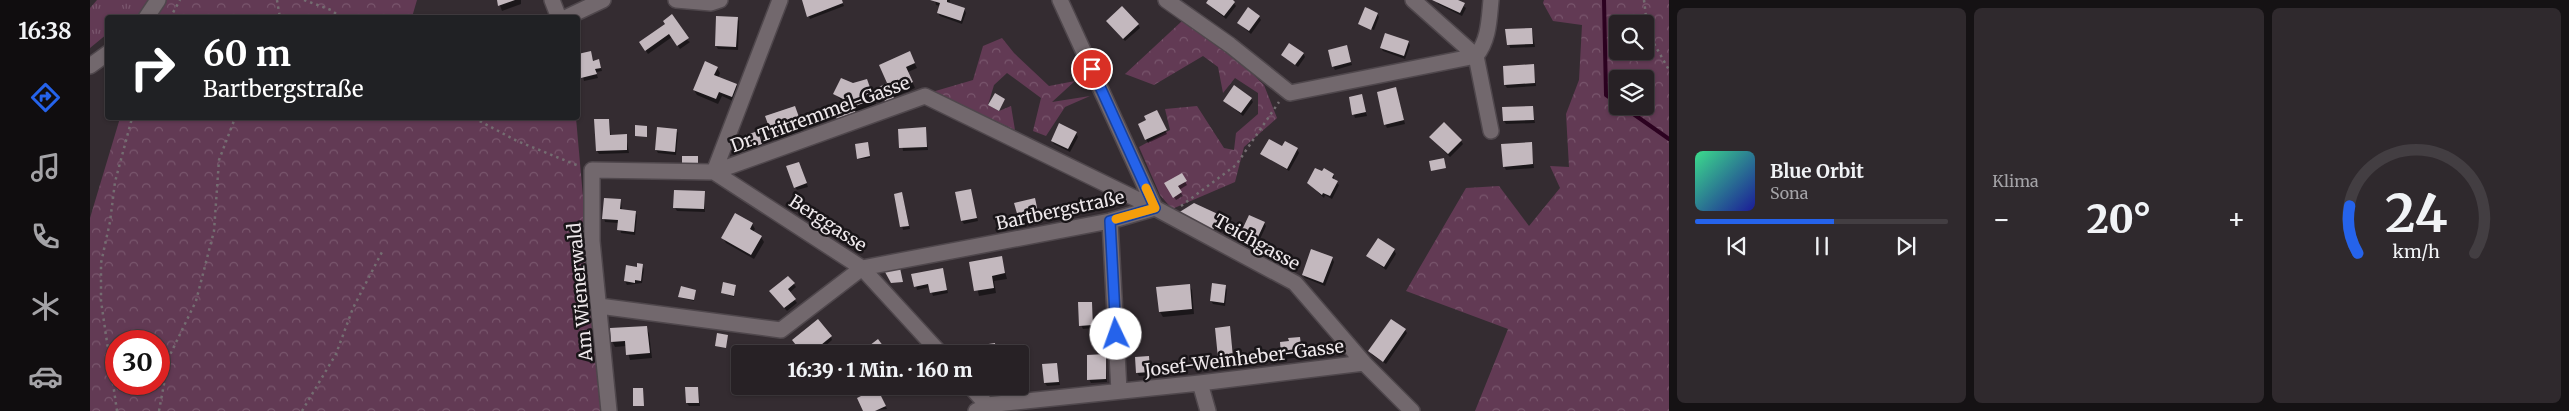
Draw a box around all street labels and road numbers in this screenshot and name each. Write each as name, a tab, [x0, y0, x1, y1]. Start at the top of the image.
street label: Dr. Tritremmel-Gasse	[727, 71, 913, 157]
street label: Bartbergstraße	[993, 185, 1127, 235]
street label: Berggasse	[785, 189, 871, 257]
street label: Teichgasse	[1210, 209, 1304, 275]
street label: Am Wienerwald	[562, 222, 598, 363]
street label: Josef-Weinheber-Gasse	[1142, 334, 1345, 382]

